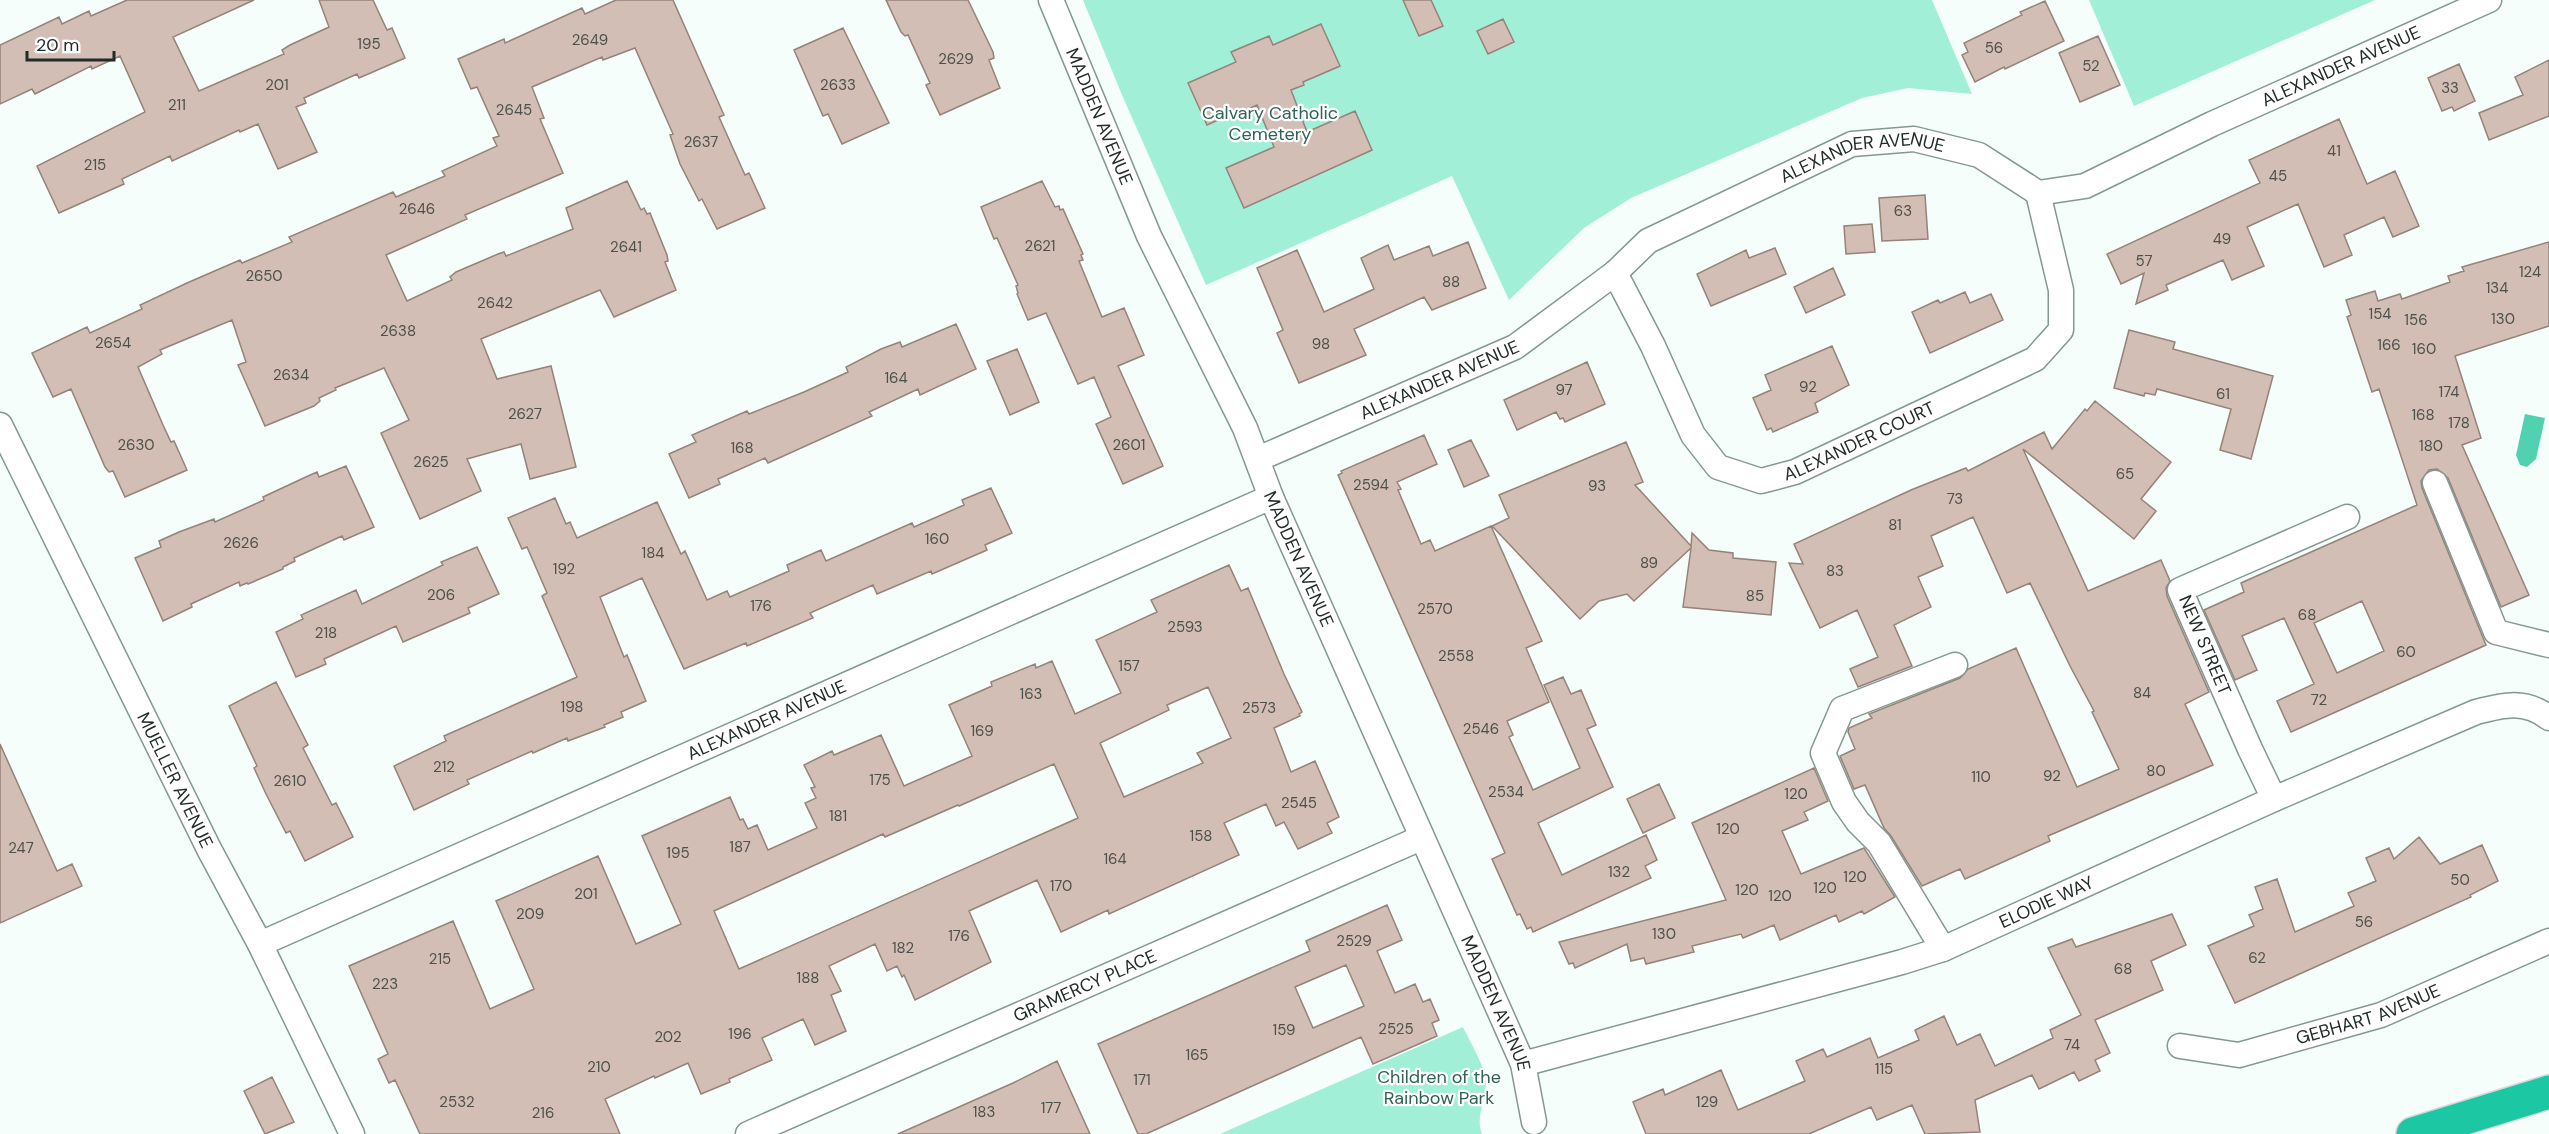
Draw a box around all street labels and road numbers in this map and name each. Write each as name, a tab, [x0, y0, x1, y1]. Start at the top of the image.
street label: ALEXANDER AVENUE	[2258, 20, 2424, 112]
street label: MADDEN AVENUE	[1060, 44, 1138, 188]
street label: ALEXANDER AVENUE	[1776, 127, 1947, 189]
street label: ALEXANDER AVENUE	[1356, 335, 1523, 425]
street label: ALEXANDER COURT	[1781, 396, 1939, 486]
street label: MADDEN AVENUE	[1258, 488, 1339, 631]
street label: NEW STREET	[2173, 591, 2237, 699]
street label: ALEXANDER AVENUE	[683, 674, 850, 766]
street label: MUELLER AVENUE	[131, 708, 219, 852]
street label: ELODIE WAY	[1995, 870, 2098, 934]
street label: MADDEN AVENUE	[1455, 932, 1536, 1073]
street label: GRAMERCY PLACE	[1009, 944, 1160, 1028]
street label: GEBHART AVENUE	[2293, 978, 2444, 1050]

